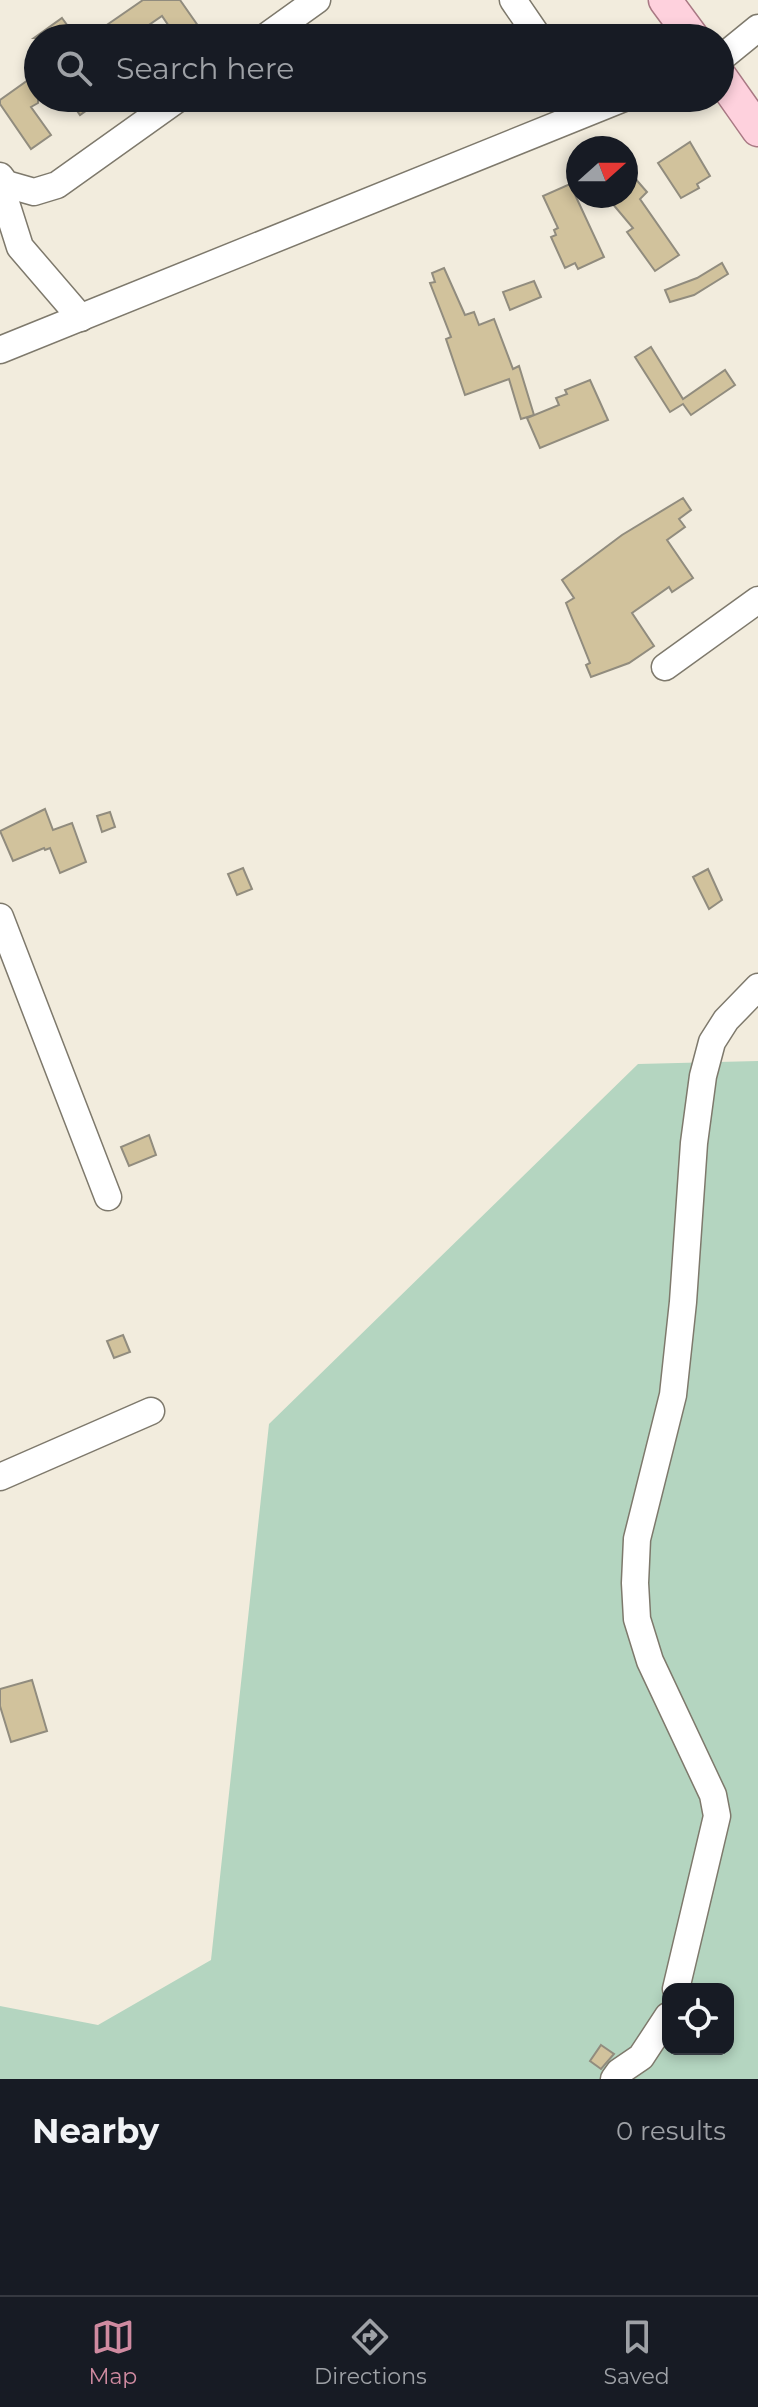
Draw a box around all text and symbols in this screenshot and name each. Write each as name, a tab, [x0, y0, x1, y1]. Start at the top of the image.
search box	[24, 24, 734, 112]
icon: search	[52, 46, 96, 90]
text: Search here	[116, 50, 294, 87]
north arrow	[566, 136, 638, 208]
map controls	[662, 1983, 734, 2055]
button: locate	[662, 1983, 734, 2055]
text: Nearby	[32, 2110, 159, 2152]
text: 0 results	[616, 2115, 726, 2147]
tab: Map	[88, 2315, 137, 2390]
tab: Directions	[314, 2315, 427, 2390]
tab: Saved	[604, 2315, 670, 2390]

